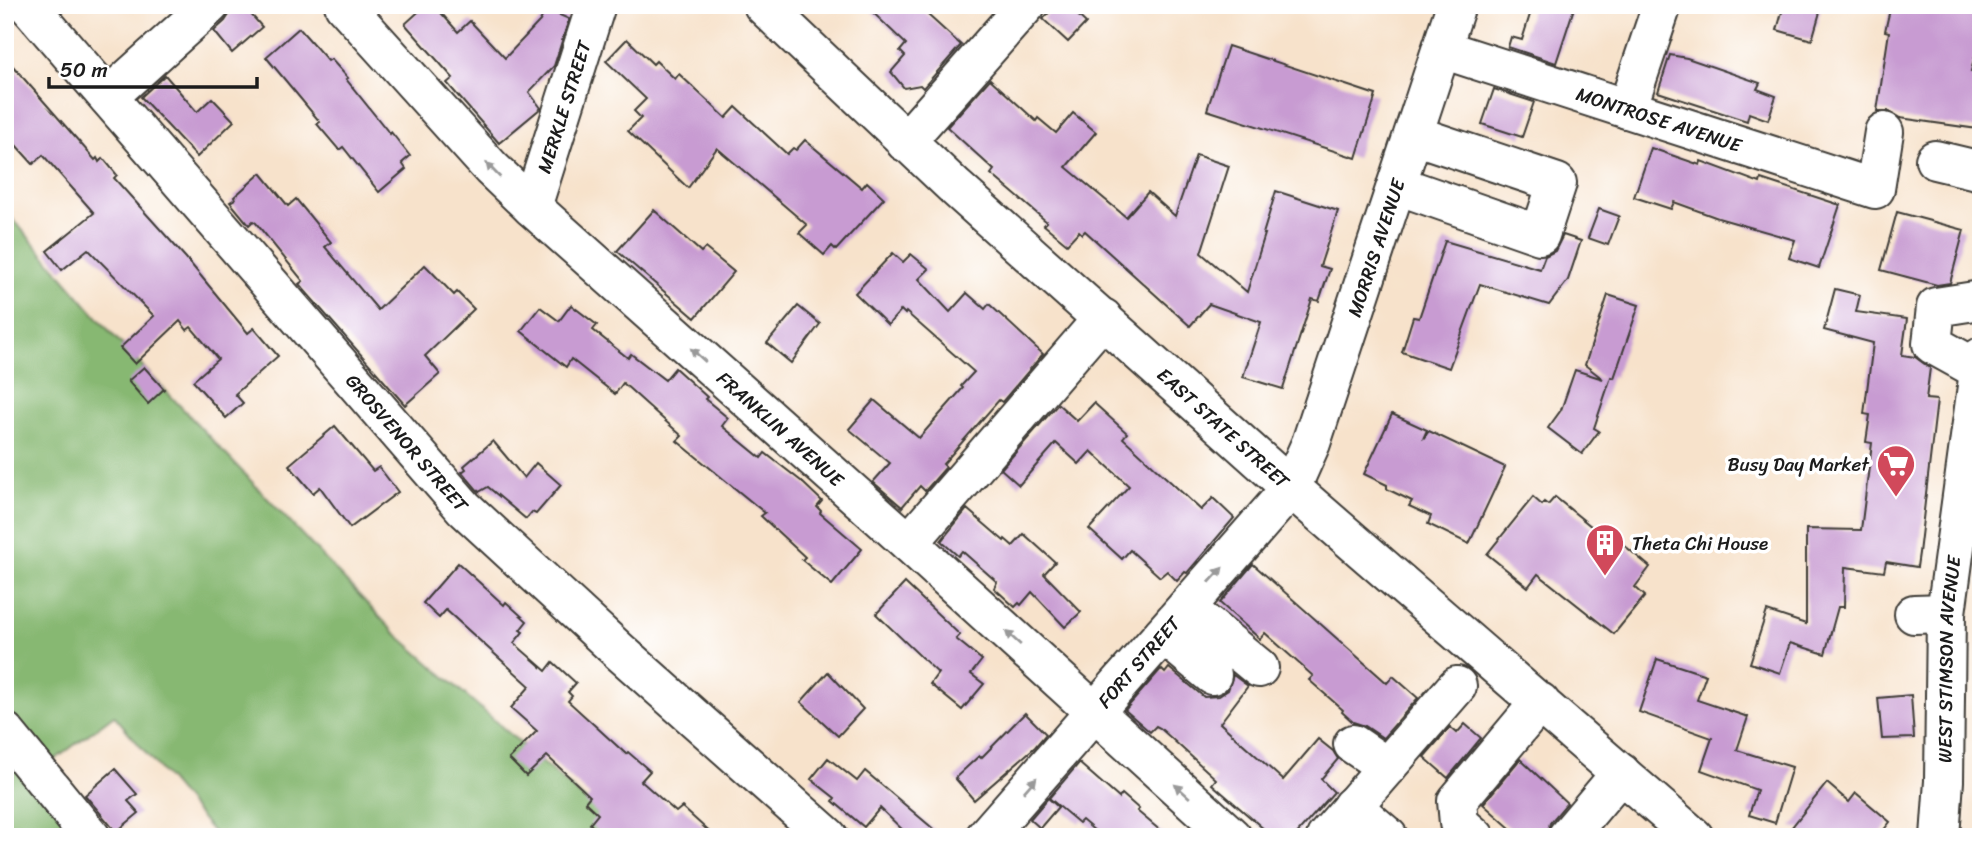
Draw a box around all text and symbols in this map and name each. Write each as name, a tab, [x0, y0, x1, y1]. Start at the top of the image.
street label: MERKLE STREET	[528, 36, 601, 178]
scale bar	[49, 46, 257, 90]
text: 50 m	[60, 51, 108, 89]
street label: MONTROSE AVENUE	[1572, 77, 1747, 162]
one-way arrow	[486, 162, 502, 179]
street label: MORRIS AVENUE	[1338, 173, 1415, 322]
one-way arrow	[689, 347, 707, 363]
street label: EAST STATE STREET	[1149, 359, 1298, 498]
street label: FRANKLIN AVENUE	[709, 363, 853, 496]
street label: GROSVENOR STREET	[337, 366, 477, 521]
supermarket icon: Busy Day Market	[1875, 443, 1917, 498]
place label: Busy Day Market	[1728, 448, 1870, 481]
building icon: Theta Chi House	[1584, 522, 1626, 577]
place label: Theta Chi House	[1632, 527, 1768, 560]
street label: WEST STIMSON AVENUE	[1928, 552, 1971, 763]
one-way arrow	[1208, 566, 1223, 583]
street label: FORT STREET	[1089, 607, 1190, 716]
one-way arrow	[1005, 631, 1022, 647]
one-way arrow	[1022, 777, 1037, 794]
one-way arrow	[1173, 783, 1191, 799]

